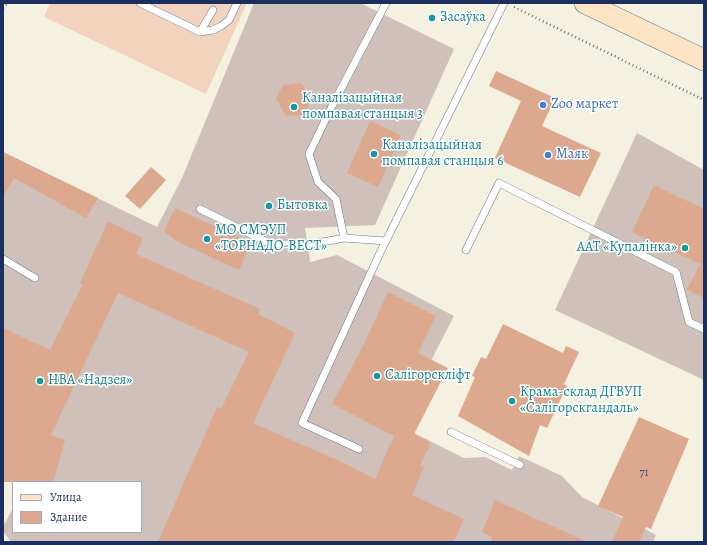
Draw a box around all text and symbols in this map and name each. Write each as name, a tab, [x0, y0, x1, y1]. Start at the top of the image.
place label: Засаўка	[440, 10, 486, 26]
marker: Засаўка	[427, 13, 437, 23]
place label: Каналізацыйная помпавая станцыя 3	[302, 91, 423, 124]
place label: Zoo маркет	[551, 97, 618, 113]
marker: Zoo маркет	[538, 100, 548, 110]
marker: Каналізацыйная помпавая станцыя 3	[289, 102, 299, 112]
place label: Каналізацыйная помпавая станцыя 6	[382, 138, 503, 170]
place label: Маяк	[556, 147, 588, 163]
marker: Каналізацыйная помпавая станцыя 6	[369, 149, 379, 159]
marker: Маяк	[543, 150, 553, 160]
place label: Бытовка	[277, 198, 328, 214]
marker: Бытовка	[264, 201, 274, 211]
place label: МО СМЭУП «ТОРНАДО-ВЕСТ»	[215, 223, 327, 256]
marker: МО СМЭУП «ТОРНАДО-ВЕСТ»	[202, 234, 212, 244]
place label: ААТ «Купалінка»	[577, 240, 677, 256]
marker: ААТ «Купалінка»	[680, 243, 690, 253]
place label: Салігорскліфт	[385, 368, 470, 384]
marker: Салігорскліфт	[372, 371, 382, 381]
place label: НВА «Надзея»	[48, 373, 132, 389]
marker: НВА «Надзея»	[35, 376, 45, 386]
place label: Крама-склад ДГВУП «Салігорскгандаль»	[520, 385, 642, 418]
marker: Крама-склад ДГВУП «Салігорскгандаль»	[507, 396, 517, 406]
house number: 71	[639, 466, 649, 480]
legend	[12, 481, 142, 533]
text: Улица	[50, 489, 81, 505]
text: Здание	[50, 509, 87, 525]

